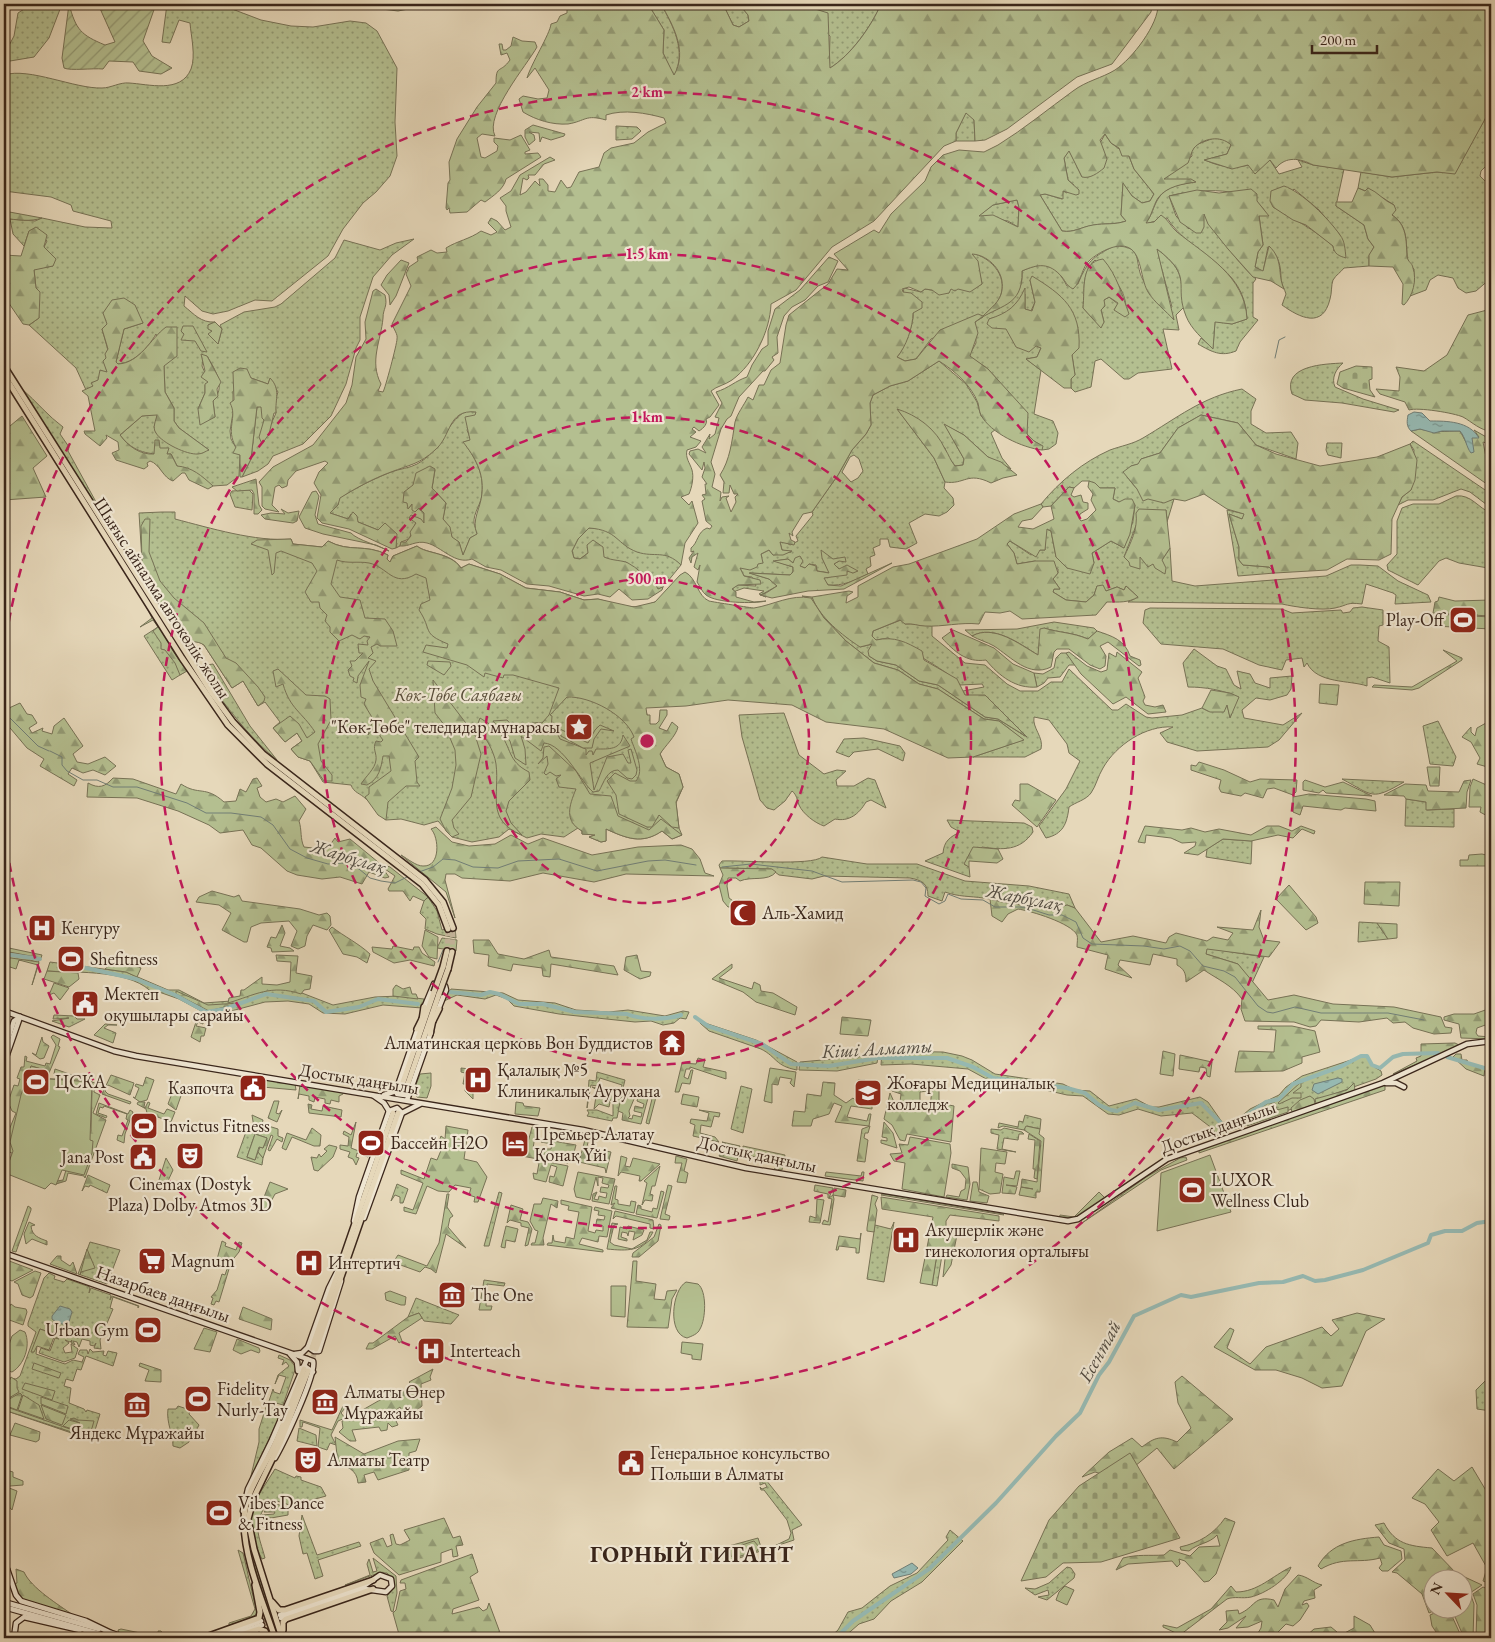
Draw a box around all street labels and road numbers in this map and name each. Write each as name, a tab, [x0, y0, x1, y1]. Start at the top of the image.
street label: Шығыс айналма автокөлік жолы	[89, 493, 236, 703]
street label: Достық даңғылы	[297, 1058, 421, 1099]
street label: Достық даңғылы	[1157, 1095, 1279, 1158]
street label: Достық даңғылы	[695, 1130, 819, 1177]
street label: Назарбаев даңғылы	[93, 1260, 233, 1327]

